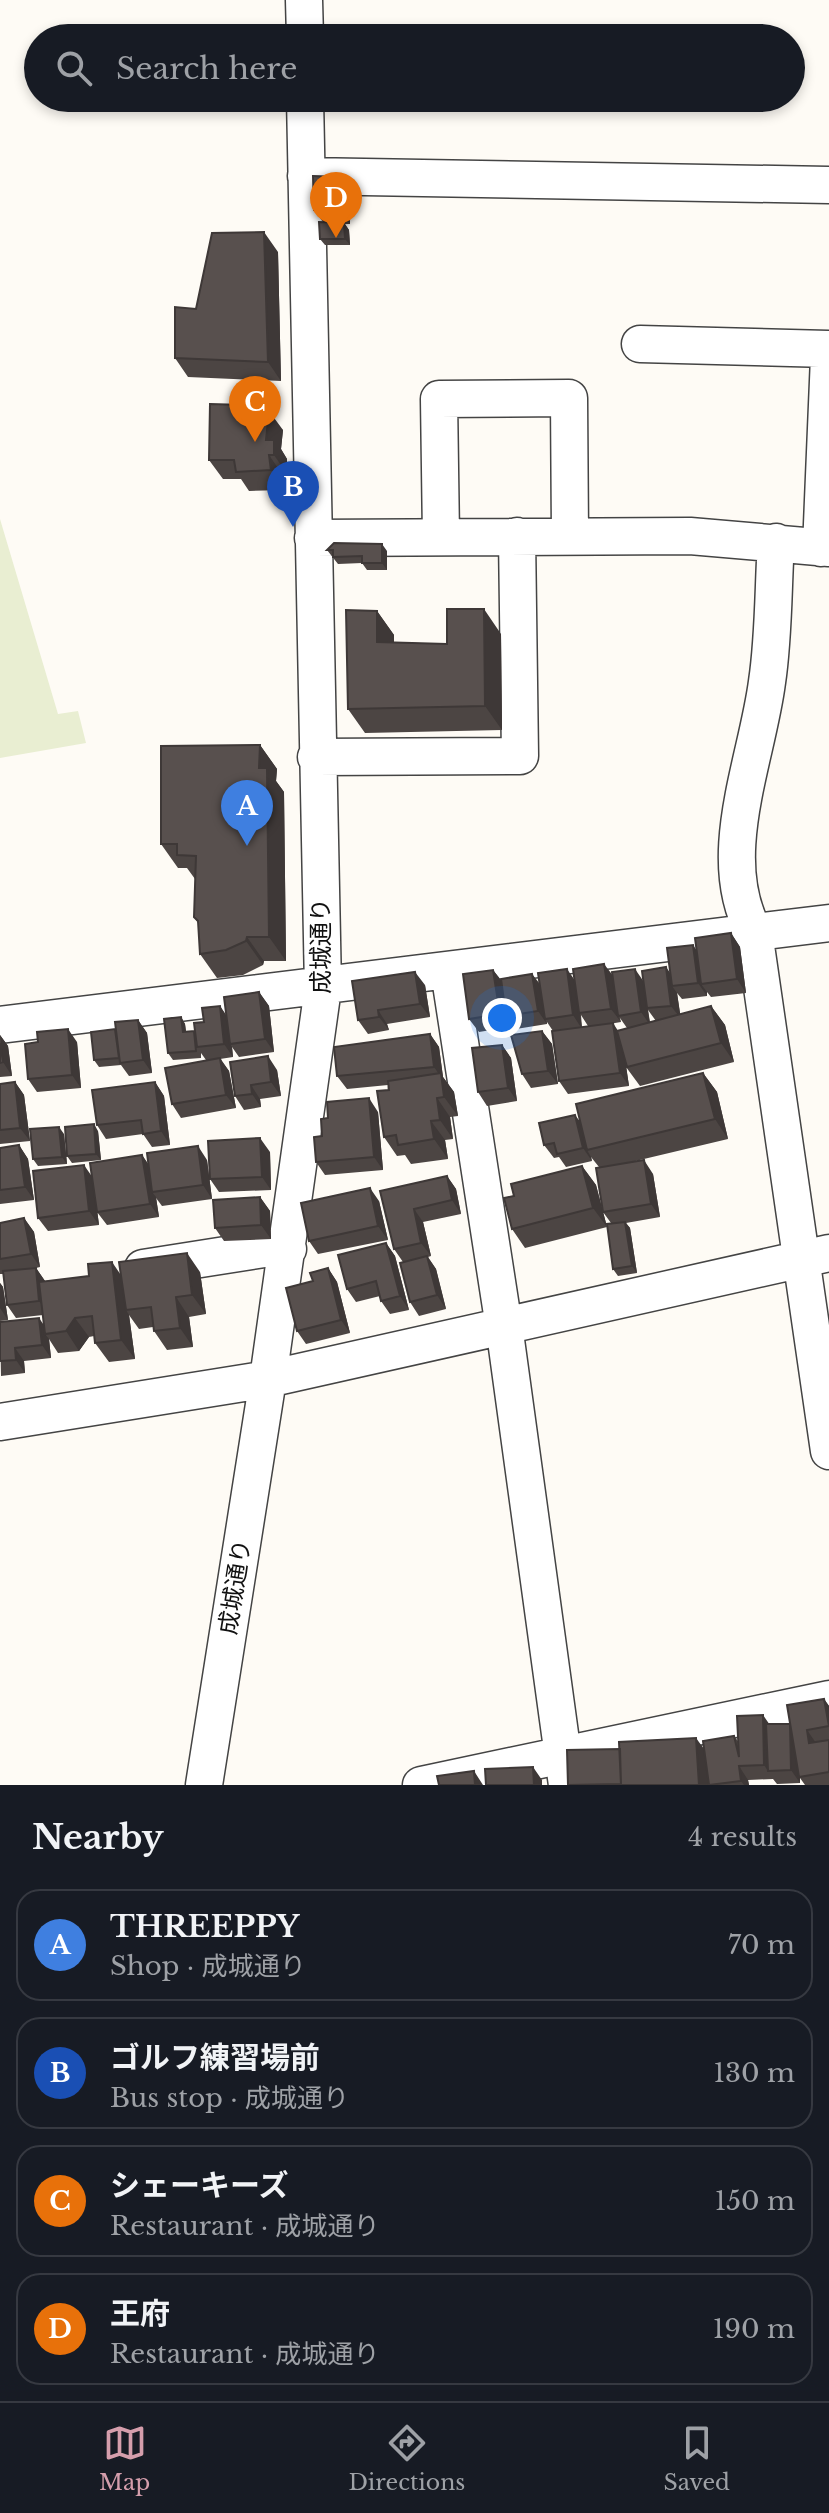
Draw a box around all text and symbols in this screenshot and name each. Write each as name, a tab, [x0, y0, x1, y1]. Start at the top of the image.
search box	[24, 24, 805, 112]
icon: search	[52, 46, 96, 90]
text: Search here	[116, 50, 297, 87]
pin: D	[310, 172, 362, 238]
pin: C	[229, 376, 281, 442]
pin: B	[267, 461, 319, 527]
pin: A	[221, 780, 273, 846]
street label: 成城通り	[306, 898, 335, 994]
your location	[482, 998, 522, 1038]
street label: 成城通り	[213, 1537, 256, 1637]
text: Nearby	[32, 1816, 164, 1858]
text: 4 results	[688, 1821, 797, 1853]
text: THREEPPY	[110, 1908, 299, 1945]
text: A	[49, 1929, 71, 1961]
text: 70 m	[728, 1929, 795, 1961]
text: Shop · 成城通り	[110, 1950, 306, 1982]
text: ゴルフ練習場前	[110, 2039, 320, 2076]
text: B	[50, 2057, 70, 2089]
text: 130 m	[713, 2057, 795, 2089]
text: Bus stop · 成城通り	[110, 2082, 349, 2114]
text: シェーキーズ	[110, 2167, 289, 2204]
text: C	[49, 2185, 71, 2217]
text: 150 m	[715, 2185, 795, 2217]
text: Restaurant · 成城通り	[110, 2210, 380, 2242]
text: 王府	[110, 2295, 170, 2332]
text: D	[48, 2313, 72, 2345]
text: 190 m	[713, 2313, 795, 2345]
text: Restaurant · 成城通り	[110, 2338, 380, 2370]
tab: Map	[99, 2421, 150, 2496]
tab: Directions	[348, 2421, 465, 2496]
tab: Saved	[664, 2421, 730, 2496]

